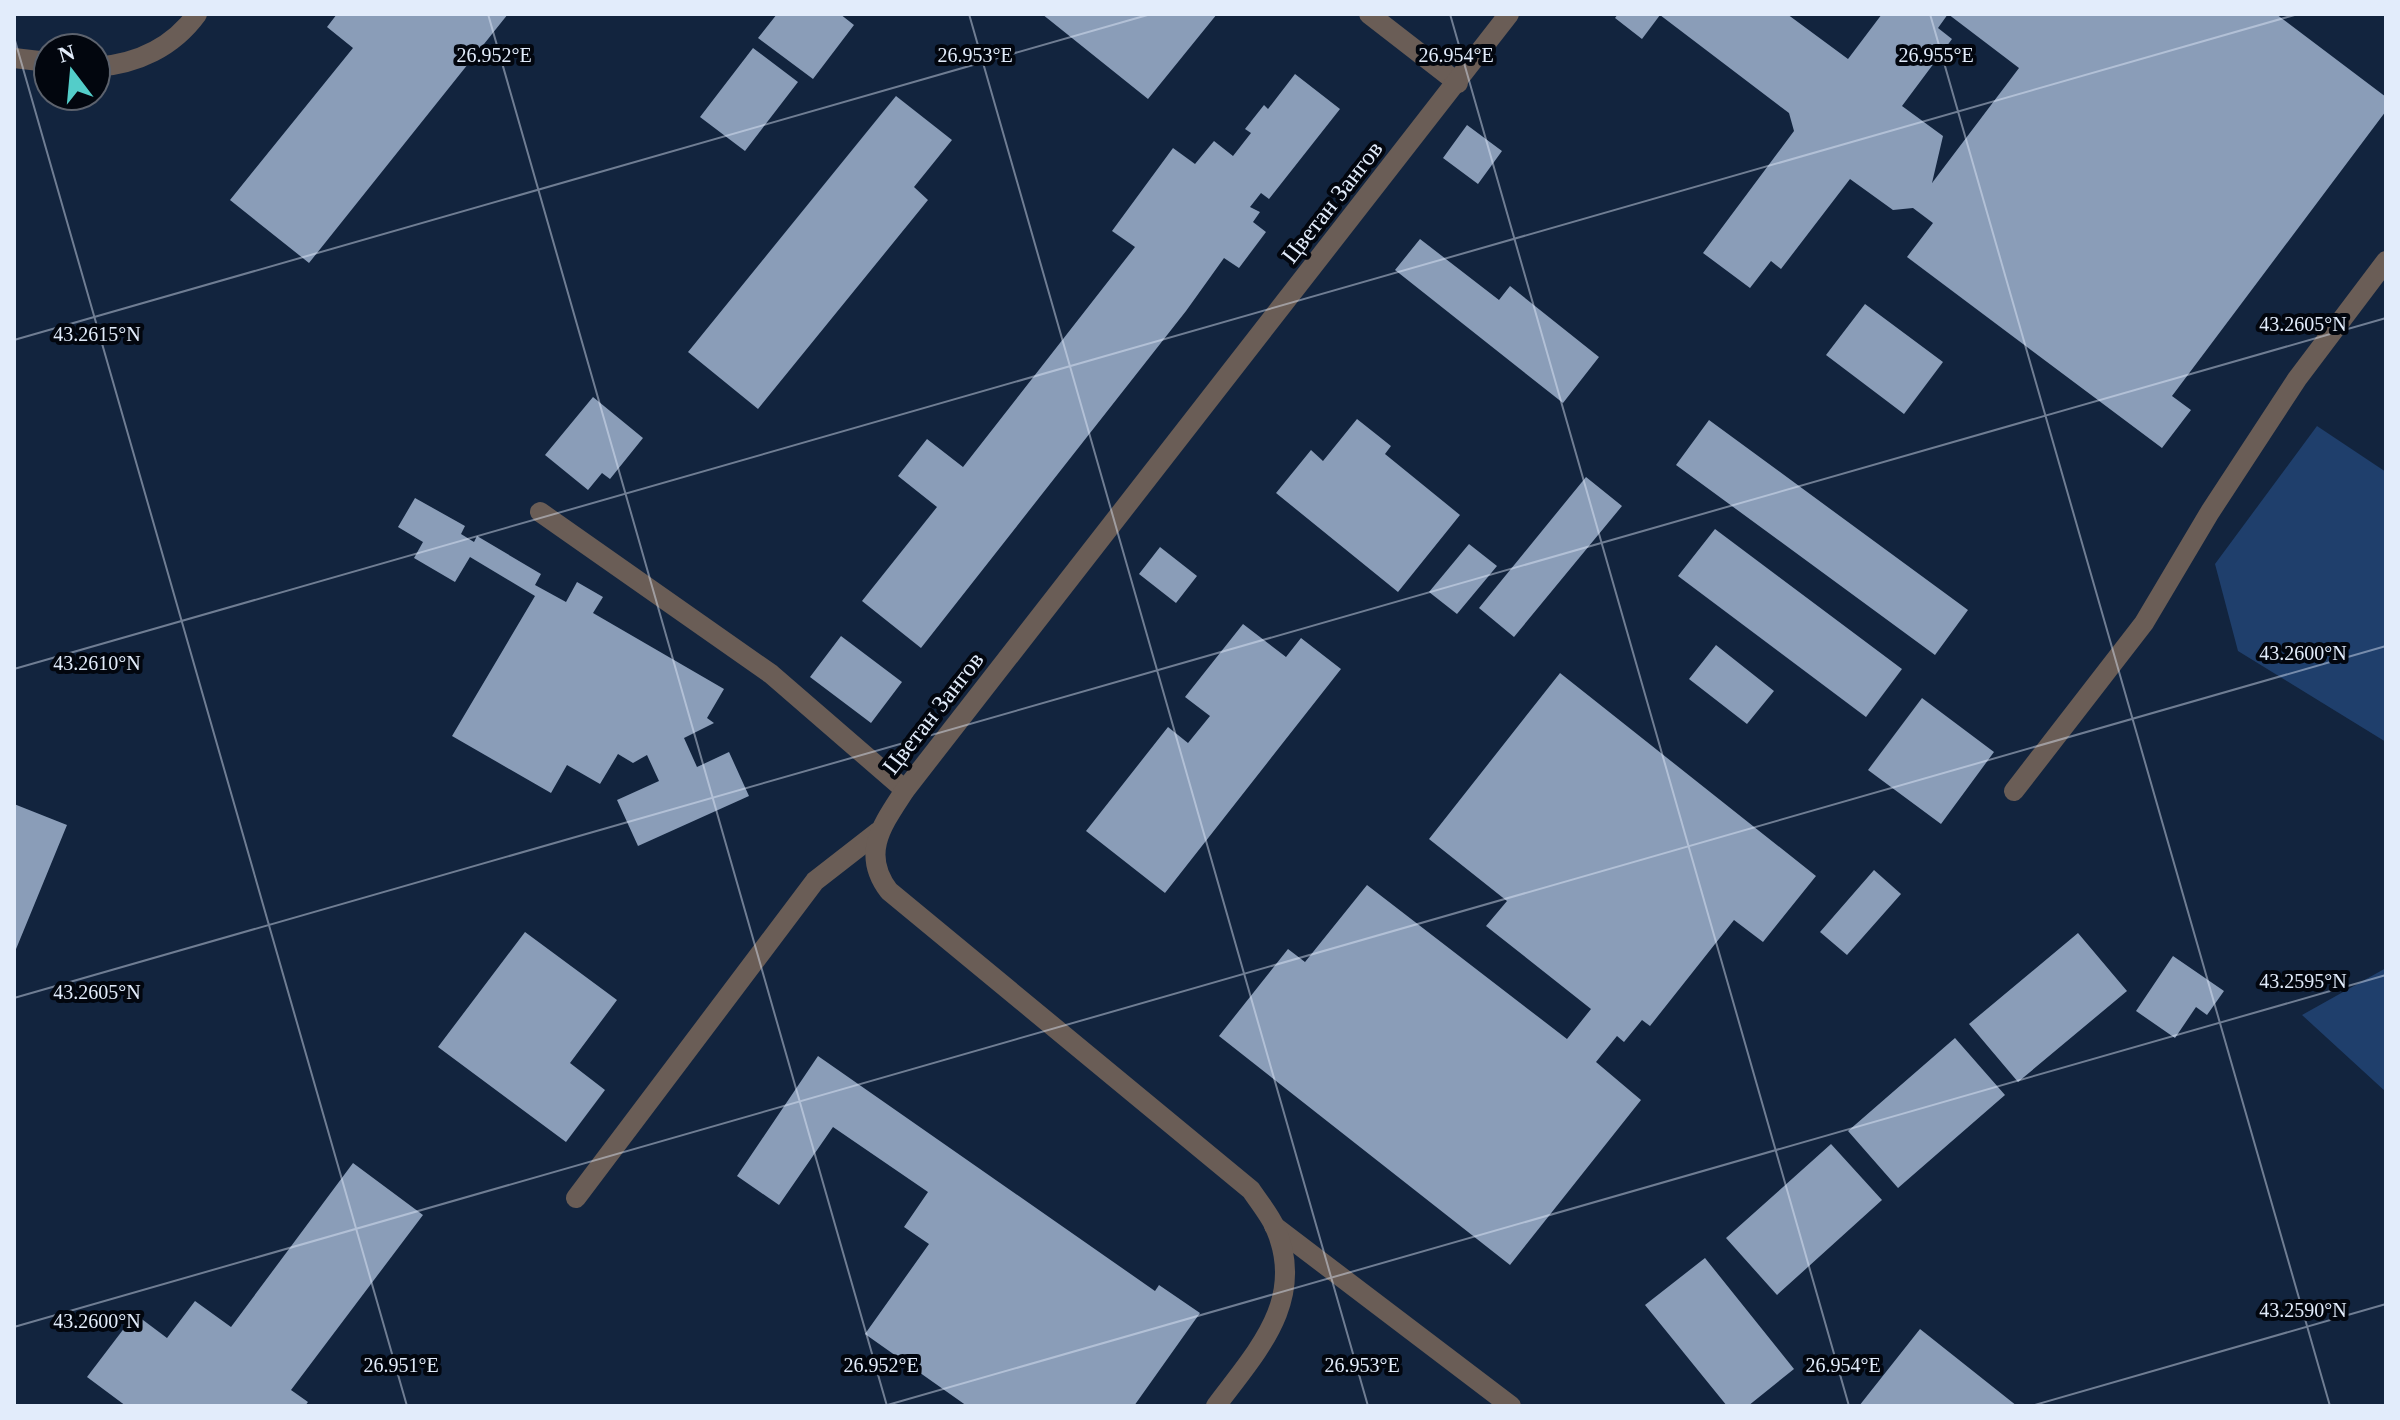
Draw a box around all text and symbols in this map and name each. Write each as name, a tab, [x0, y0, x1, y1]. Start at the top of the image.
north arrow	[32, 32, 112, 112]
text: N	[56, 39, 78, 67]
text: 26.952°E	[456, 44, 532, 66]
text: 26.953°E	[937, 44, 1013, 66]
text: 26.954°E	[1418, 44, 1494, 66]
text: 26.955°E	[1898, 44, 1974, 66]
street label: Цветан Зангов	[1276, 136, 1388, 268]
text: 43.2605°N	[2259, 313, 2347, 335]
text: 43.2615°N	[53, 323, 141, 345]
text: 43.2600°N	[2259, 642, 2347, 664]
street label: Цветан Зангов	[877, 647, 989, 779]
text: 43.2610°N	[53, 652, 141, 674]
text: 43.2595°N	[2259, 970, 2347, 992]
text: 43.2605°N	[53, 981, 141, 1003]
text: 43.2590°N	[2259, 1299, 2347, 1321]
text: 43.2600°N	[53, 1310, 141, 1332]
text: 26.951°E	[363, 1354, 439, 1376]
text: 26.952°E	[843, 1354, 919, 1376]
text: 26.953°E	[1324, 1354, 1400, 1376]
text: 26.954°E	[1805, 1354, 1881, 1376]

